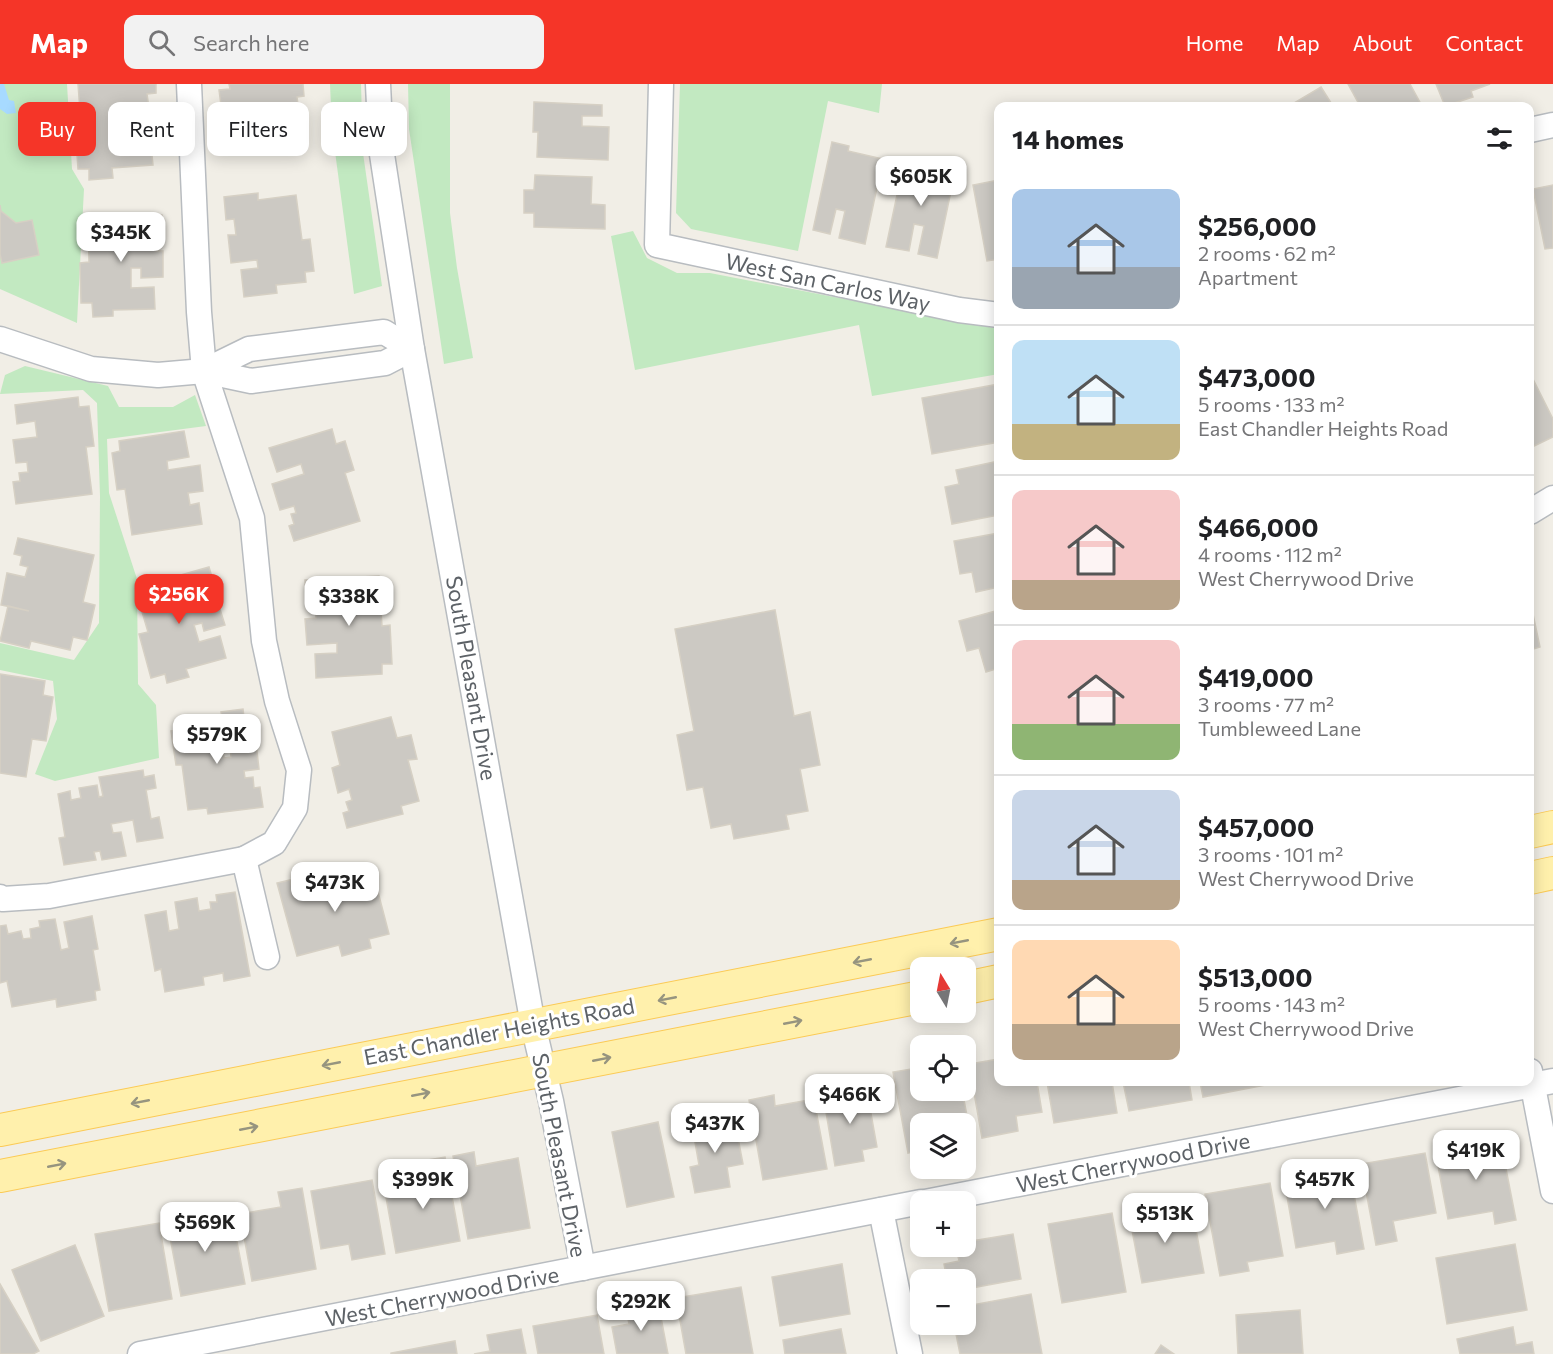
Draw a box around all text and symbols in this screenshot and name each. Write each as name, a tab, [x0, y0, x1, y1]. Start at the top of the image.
search box	[124, 15, 544, 69]
text: Map	[30, 25, 88, 59]
icon: search	[145, 26, 178, 59]
text: Search here	[193, 29, 309, 56]
text: Home	[1186, 30, 1243, 55]
text: Map	[1276, 30, 1320, 55]
text: About	[1353, 30, 1412, 55]
text: Contact	[1445, 30, 1523, 55]
chip: Buy	[18, 102, 96, 156]
chip: Rent	[108, 102, 195, 156]
chip: Filters	[207, 102, 309, 156]
chip: New	[321, 102, 407, 156]
icon: filters	[1483, 122, 1516, 155]
text: 14 homes	[1012, 123, 1124, 154]
pin: $605K	[879, 156, 963, 207]
text: $605K	[890, 163, 952, 187]
text: $256,000	[1198, 210, 1317, 241]
pin: $345K	[79, 212, 163, 263]
icon: home	[1060, 213, 1132, 285]
text: $345K	[90, 219, 152, 243]
text: 2 rooms · 62 m²	[1198, 241, 1336, 265]
street label: West San Carlos Way	[723, 247, 933, 317]
text: Apartment	[1198, 265, 1298, 289]
text: $473,000	[1198, 361, 1315, 392]
icon: home	[1060, 364, 1132, 436]
text: 5 rooms · 133 m²	[1198, 392, 1344, 416]
text: East Chandler Heights Road	[1198, 416, 1448, 440]
text: $466,000	[1198, 511, 1319, 542]
icon: home	[1060, 514, 1132, 586]
text: 4 rooms · 112 m²	[1198, 542, 1342, 566]
text: West Cherrywood Drive	[1198, 566, 1414, 590]
pin: $256K	[137, 574, 221, 625]
street label: South Pleasant Drive	[441, 574, 503, 782]
pin: $338K	[307, 576, 391, 627]
text: $256K	[149, 581, 209, 605]
text: $338K	[318, 583, 380, 607]
text: $419,000	[1198, 661, 1314, 692]
icon: home	[1060, 664, 1132, 736]
text: 3 rooms · 77 m²	[1198, 692, 1334, 716]
pin: $579K	[175, 714, 259, 765]
text: Tumbleweed Lane	[1198, 716, 1361, 740]
text: $579K	[187, 721, 247, 745]
text: $457,000	[1198, 811, 1314, 842]
icon: home	[1060, 814, 1132, 886]
text: 3 rooms · 101 m²	[1198, 842, 1343, 866]
pin: $473K	[293, 862, 377, 913]
text: West Cherrywood Drive	[1198, 866, 1414, 890]
text: $473K	[305, 869, 365, 893]
one-way arrow	[950, 937, 969, 948]
one-way arrow	[852, 956, 872, 967]
north arrow	[910, 957, 976, 1023]
map controls	[910, 957, 976, 1335]
text: $513,000	[1198, 961, 1313, 992]
icon: home	[1060, 964, 1132, 1036]
street label: East Chandler Heights Road	[361, 991, 637, 1071]
text: 5 rooms · 143 m²	[1198, 992, 1345, 1016]
one-way arrow	[658, 994, 677, 1005]
one-way arrow	[783, 1016, 802, 1027]
text: West Cherrywood Drive	[1198, 1016, 1414, 1040]
button: locate	[910, 1035, 976, 1101]
street label: South Pleasant Drive	[527, 1051, 593, 1259]
one-way arrow	[591, 1053, 611, 1064]
one-way arrow	[322, 1059, 341, 1070]
pin: $466K	[808, 1074, 892, 1125]
text: $466K	[819, 1081, 881, 1105]
one-way arrow	[411, 1088, 430, 1099]
one-way arrow	[131, 1097, 150, 1108]
pin: $437K	[673, 1103, 757, 1154]
text: $437K	[685, 1110, 745, 1134]
button: layers	[910, 1113, 976, 1179]
one-way arrow	[239, 1122, 258, 1133]
street label: West Cherrywood Drive	[1014, 1126, 1252, 1198]
pin: $419K	[1434, 1130, 1518, 1181]
text: $419K	[1447, 1137, 1505, 1161]
one-way arrow	[47, 1159, 67, 1170]
pin: $399K	[381, 1159, 465, 1210]
pin: $457K	[1283, 1159, 1367, 1210]
text: $399K	[392, 1166, 454, 1190]
text: $457K	[1295, 1166, 1355, 1190]
button: +	[910, 1191, 976, 1257]
pin: $513K	[1123, 1193, 1207, 1244]
text: $513K	[1136, 1200, 1194, 1224]
pin: $569K	[163, 1202, 247, 1253]
text: $569K	[174, 1209, 236, 1233]
street label: West Cherrywood Drive	[323, 1260, 561, 1332]
button: −	[910, 1269, 976, 1335]
pin: $292K	[599, 1281, 683, 1332]
text: $292K	[611, 1288, 671, 1312]

